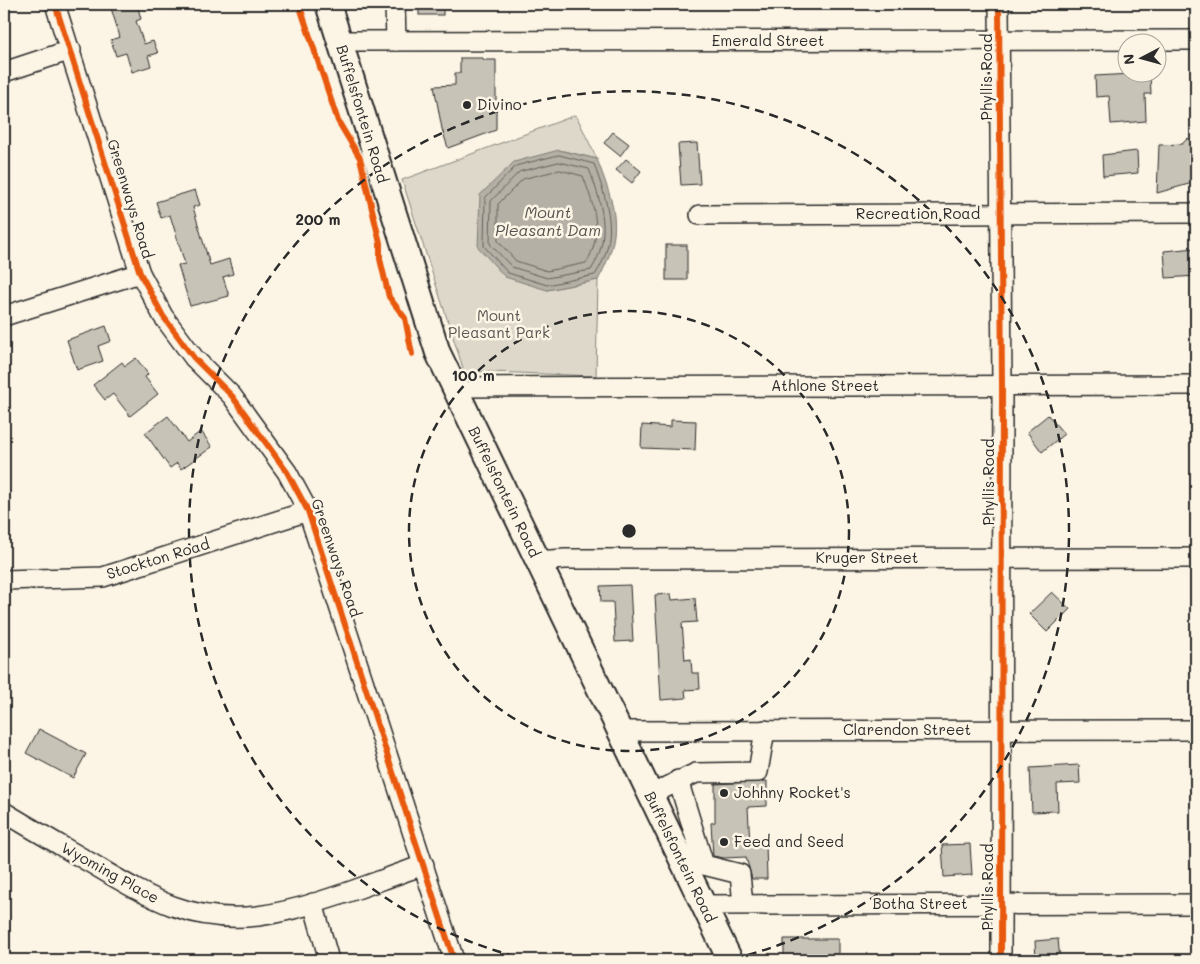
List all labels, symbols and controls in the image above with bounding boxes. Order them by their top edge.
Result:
street label: Emerald Street [712,30,824,50]
north arrow [1118,32,1168,82]
street label: Phyllis Road [976,33,996,121]
street label: Buffelsfontein Road [332,42,394,185]
text: N [1119,53,1139,66]
place label: Divino [477,94,522,114]
marker: Divino [461,99,473,111]
street label: Greenways Road [103,137,159,261]
water label: Mount Pleasant Dam [495,201,601,240]
street label: Recreation Road [856,203,980,223]
text: 200 m [296,209,341,229]
park label: Mount Pleasant Park [448,305,550,342]
text: 100 m [451,365,495,385]
street label: Athlone Street [771,375,879,395]
street label: Buffelsfontein Road [464,423,545,560]
street label: Phyllis Road [978,438,998,526]
street label: Greenways Road [307,496,367,619]
centre of rings [620,522,638,540]
street label: Stockton Road [104,533,212,583]
street label: Kruger Street [816,547,918,567]
street label: Clarendon Street [843,719,971,739]
place label: Johhny Rocket's [734,782,851,802]
marker: Johhny Rocket's [718,787,730,799]
street label: Buffelsfontein Road [640,788,721,925]
place label: Feed and Seed [734,831,844,851]
marker: Feed and Seed [718,836,730,848]
street label: Wyoming Place [58,837,163,907]
street label: Phyllis Road [977,843,997,931]
street label: Botha Street [872,893,968,913]

